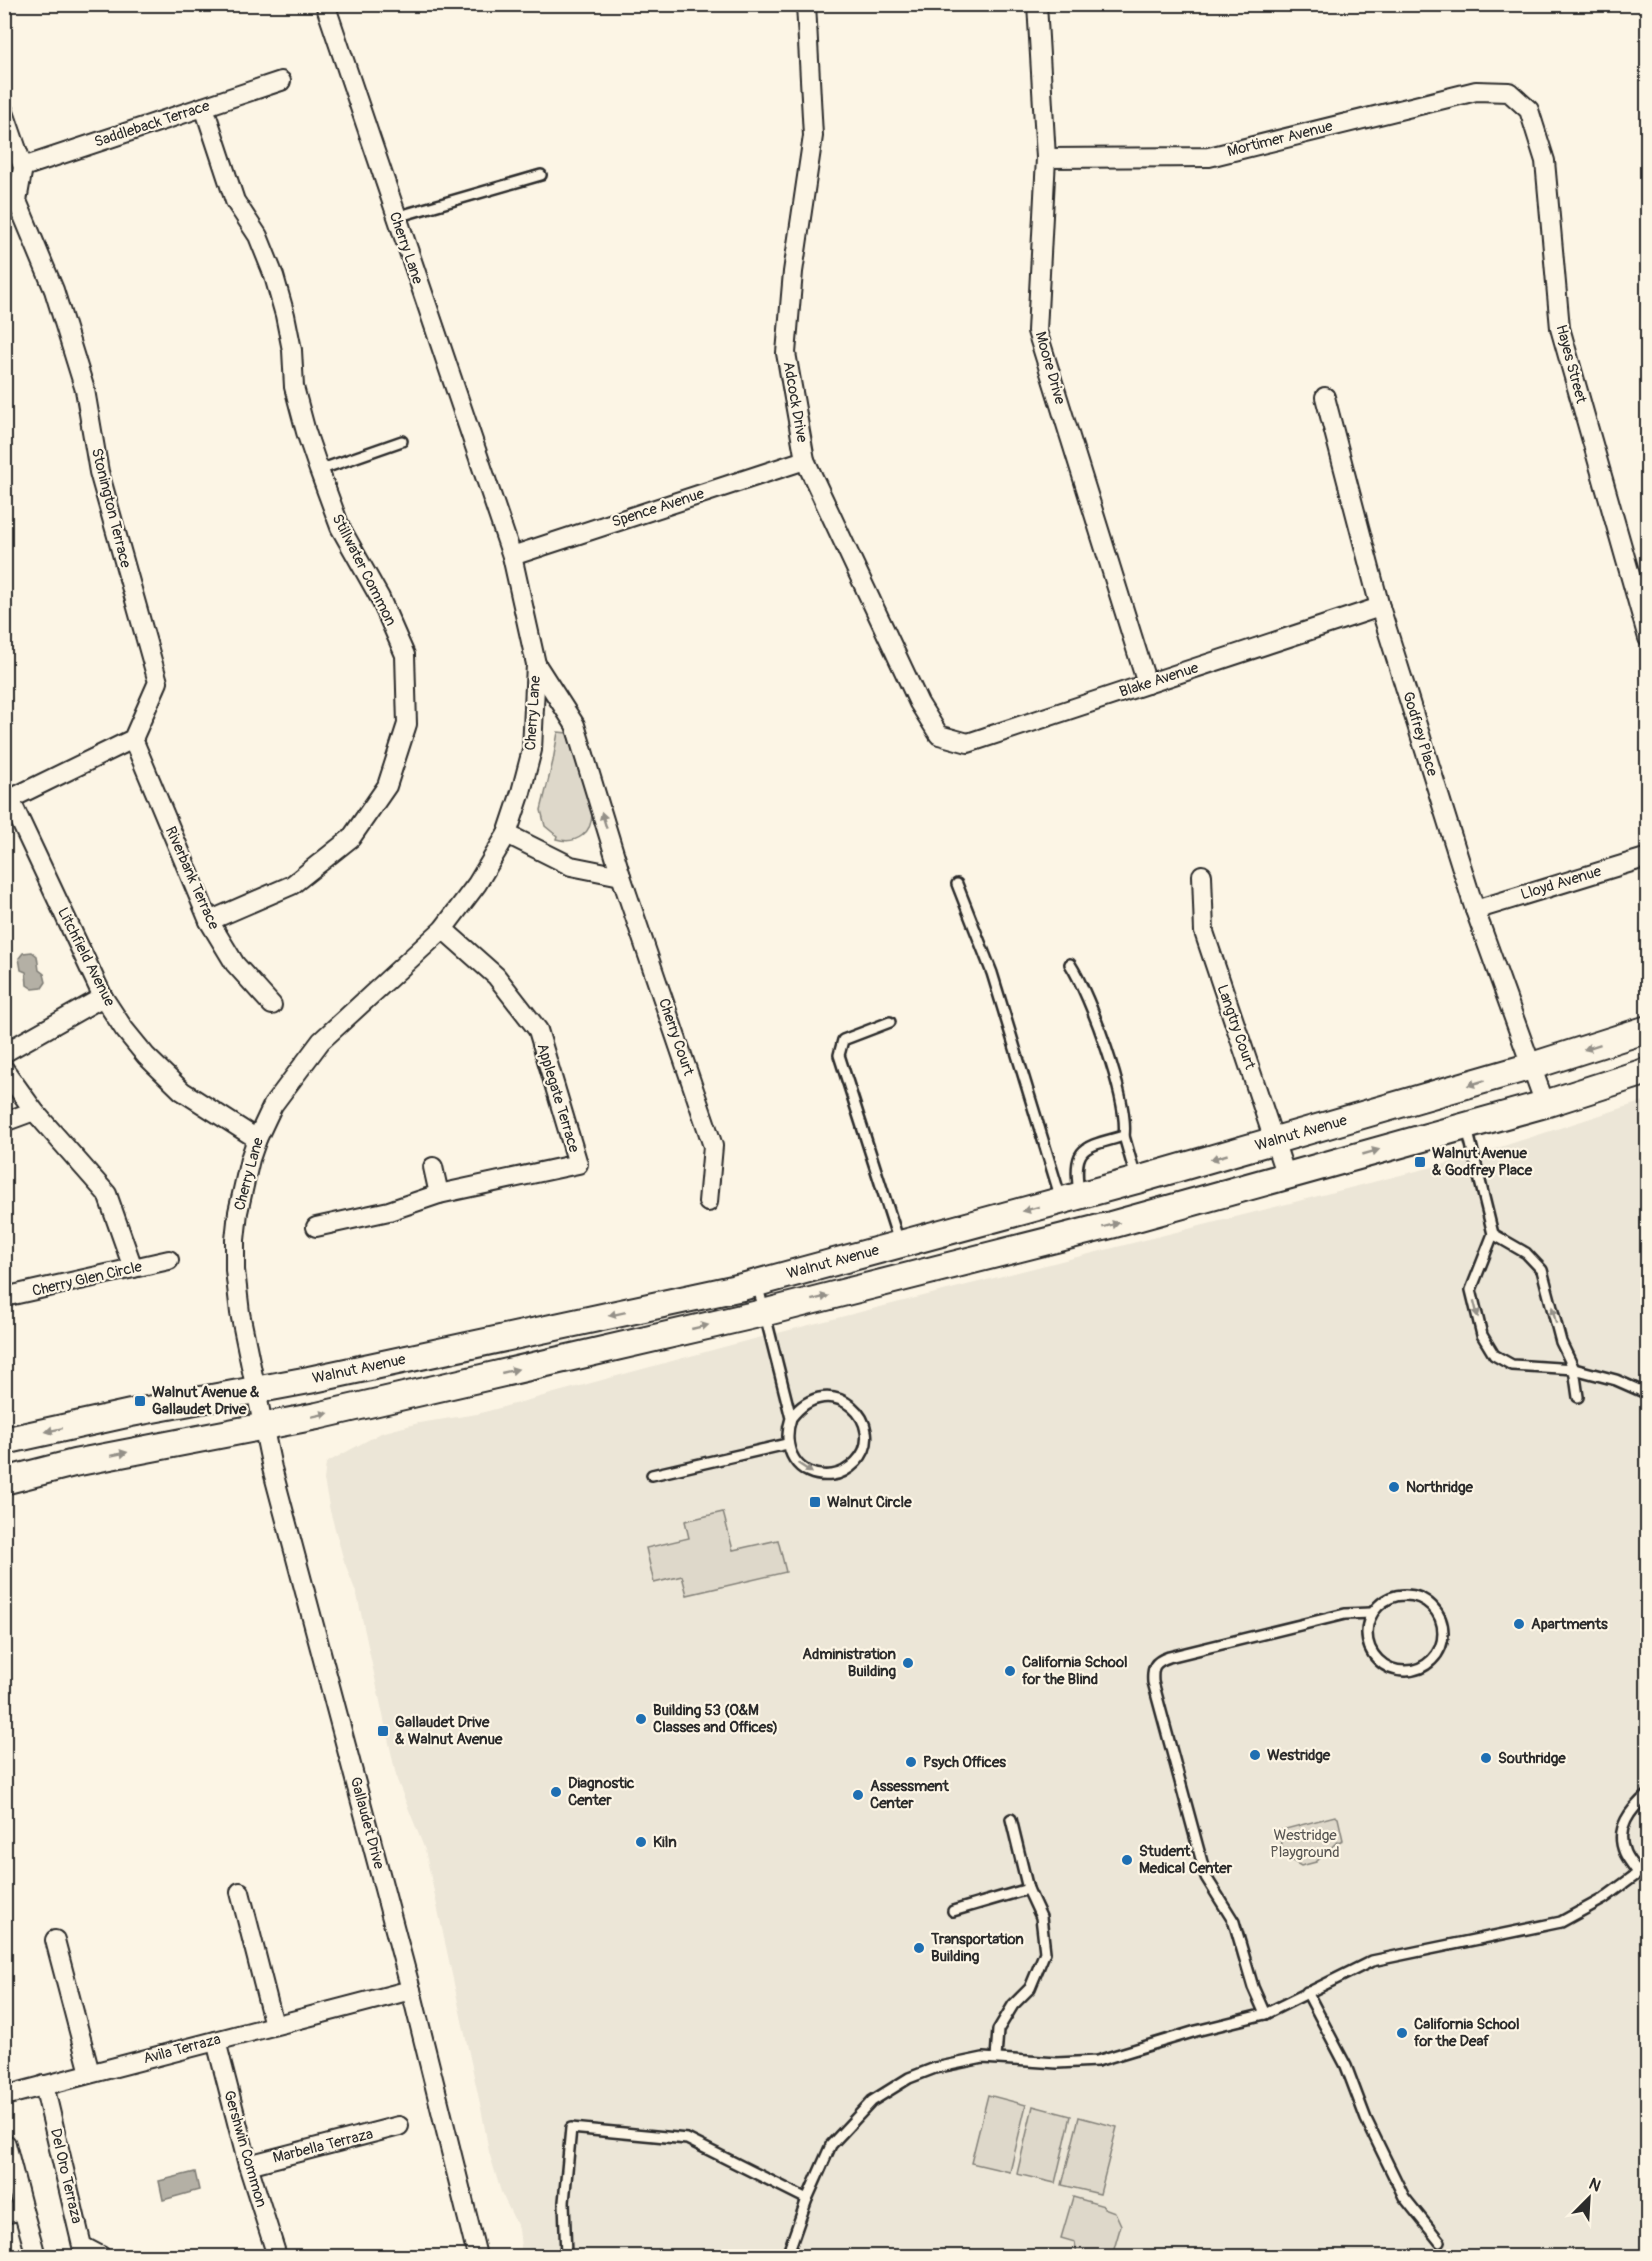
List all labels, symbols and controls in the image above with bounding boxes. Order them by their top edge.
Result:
street label: Saddleback Terrace [92,96,213,152]
street label: Mortimer Avenue [1225,117,1335,161]
street label: Cherry Lane [385,209,427,287]
street label: Hayes Street [1551,323,1591,406]
street label: Moore Drive [1031,330,1070,407]
street label: Adcock Drive [779,360,812,445]
street label: Stonington Terrace [87,446,135,571]
street label: Spence Avenue [610,484,707,532]
street label: Stillwater Common [328,511,400,629]
street label: Blake Avenue [1117,658,1202,702]
street label: Cherry Lane [521,674,545,751]
street label: Godfrey Place [1398,689,1442,779]
one-way arrow [599,811,608,829]
street label: Riverbank Terrace [161,824,223,933]
street label: Lloyd Avenue [1518,862,1604,904]
street label: Litchfield Avenue [53,904,119,1010]
street label: Langtry Court [1213,982,1260,1073]
street label: Cherry Court [654,996,698,1079]
street label: Applegate Terrace [532,1041,584,1155]
one-way arrow [1583,1042,1601,1052]
one-way arrow [1467,1079,1485,1088]
street label: Walnut Avenue [1253,1111,1350,1155]
street label: Cherry Lane [230,1135,268,1213]
place label: Walnut Avenue & Godfrey Place [1432,1144,1533,1180]
one-way arrow [1362,1147,1380,1156]
one-way arrow [1210,1153,1228,1162]
marker: Walnut Avenue & Godfrey Place [1413,1155,1427,1169]
one-way arrow [1022,1205,1040,1215]
one-way arrow [1102,1219,1120,1229]
street label: Walnut Avenue [785,1240,882,1283]
street label: Cherry Glen Circle [30,1257,144,1301]
one-way arrow [811,1293,829,1303]
one-way arrow [1471,1299,1481,1318]
one-way arrow [1548,1306,1558,1324]
one-way arrow [608,1310,627,1319]
one-way arrow [691,1322,709,1332]
street label: Walnut Avenue [311,1350,408,1388]
one-way arrow [501,1366,519,1376]
place label: Walnut Avenue & Gallaudet Drive [152,1383,259,1419]
marker: Walnut Avenue & Gallaudet Drive [133,1394,147,1408]
one-way arrow [311,1410,330,1419]
one-way arrow [44,1425,63,1435]
one-way arrow [109,1449,128,1458]
one-way arrow [797,1462,813,1474]
place label: Northridge [1406,1478,1473,1497]
marker: Northridge [1387,1480,1401,1494]
place label: Walnut Circle [827,1493,912,1512]
marker: Walnut Circle [808,1495,822,1509]
place label: Apartments [1531,1615,1608,1634]
marker: Apartments [1512,1617,1526,1631]
place label: Administration Building [802,1645,897,1681]
place label: California School for the Blind [1022,1653,1128,1689]
marker: Administration Building [901,1656,915,1670]
marker: California School for the Blind [1003,1664,1017,1678]
place label: Building 53 (O&M Classes and Offices) [653,1701,778,1737]
marker: Building 53 (O&M Classes and Offices) [634,1712,648,1726]
place label: Gallaudet Drive & Walnut Avenue [395,1713,503,1749]
marker: Gallaudet Drive & Walnut Avenue [376,1724,390,1738]
place label: Westridge [1267,1746,1331,1765]
marker: Westridge [1248,1748,1262,1762]
place label: Southridge [1498,1749,1566,1768]
marker: Southridge [1479,1751,1493,1765]
place label: Psych Offices [923,1753,1006,1772]
marker: Psych Offices [904,1755,918,1769]
place label: Diagnostic Center [568,1774,635,1810]
street label: Gallaudet Drive [346,1775,389,1872]
place label: Assessment Center [870,1777,950,1813]
marker: Diagnostic Center [549,1785,563,1799]
marker: Assessment Center [851,1788,865,1802]
park label: Westridge Playground [1270,1826,1340,1862]
place label: Kiln [653,1833,677,1852]
marker: Kiln [634,1835,648,1849]
place label: Student Medical Center [1139,1842,1233,1878]
marker: Student Medical Center [1120,1853,1134,1867]
place label: Transportation Building [930,1930,1024,1966]
marker: Transportation Building [912,1941,926,1955]
place label: California School for the Deaf [1414,2015,1520,2051]
marker: California School for the Deaf [1395,2026,1409,2040]
street label: Avila Terraza [141,2030,223,2068]
street label: Gershwin Common [219,2088,271,2210]
street label: Marbella Terraza [271,2124,375,2168]
street label: Del Oro Terraza [46,2127,86,2225]
north arrow [1559,2168,1619,2228]
text: N [1586,2174,1604,2197]

